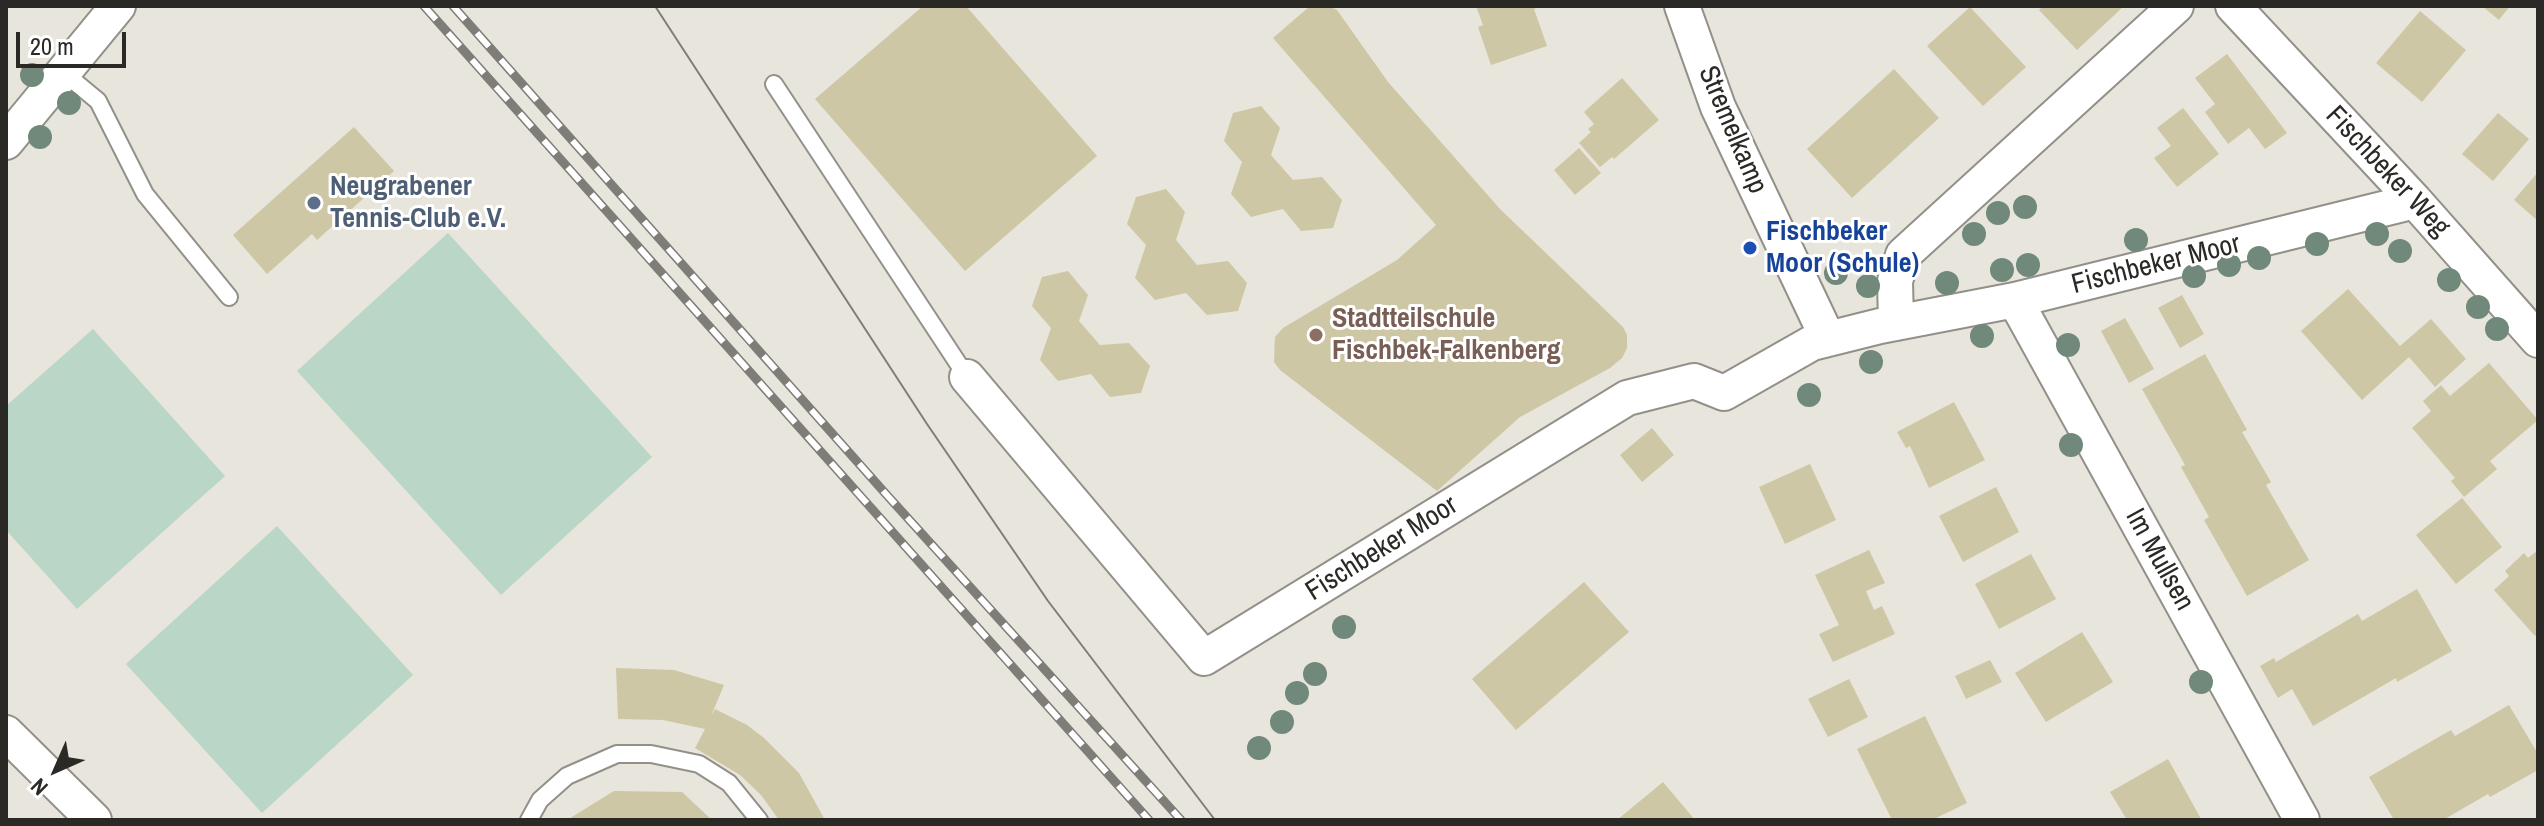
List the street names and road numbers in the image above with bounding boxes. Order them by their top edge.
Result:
street label: Stremelkamp [1690,61,1774,199]
street label: Fischbeker Weg [2318,100,2456,244]
street label: Fischbeker Moor [2068,228,2244,302]
street label: Fischbeker Moor [1300,489,1464,609]
street label: Im Mullsen [2117,503,2201,617]

